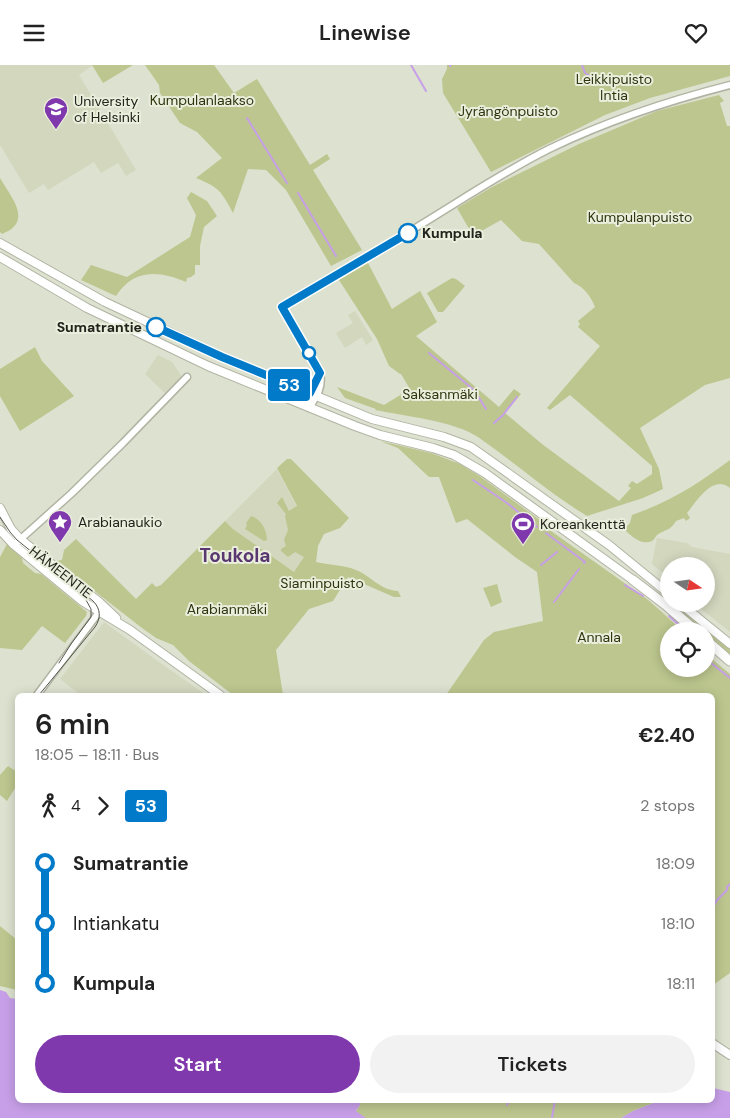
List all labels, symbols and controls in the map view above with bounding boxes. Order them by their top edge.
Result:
text: Linewise [319,18,411,47]
icon: menu [20,19,48,47]
icon: heart [682,19,710,47]
park label: Leikkipuisto Intia [576,70,652,104]
park label: Kumpulanlaakso [150,91,254,109]
place label: University of Helsinki [74,92,140,126]
school or university icon: University of Helsinki [43,96,69,130]
park label: Jyrängönpuisto [458,102,558,120]
park label: Kumpulanpuisto [588,208,692,226]
marker: Kumpula [398,223,418,243]
place label: Kumpula [422,224,483,242]
marker: Sumatrantie [146,317,166,337]
place label: Sumatrantie [57,318,142,336]
unlabelled marker [302,346,316,360]
line badge: 53 [266,369,312,401]
text: 53 [278,373,300,397]
park label: Saksanmäki [402,385,478,403]
place icon: Arabianaukio [47,509,73,543]
sports icon: Koreankenttä [510,511,536,545]
place label: Arabianaukio [78,513,162,531]
place label: Koreankenttä [540,515,626,533]
street label: HÄMEENTIE [26,542,96,602]
district label: Toukola [200,543,270,568]
north arrow [660,557,715,613]
map controls [660,557,715,677]
park label: Siaminpuisto [280,574,364,592]
park label: Arabianmäki [187,600,267,618]
button: locate [660,622,715,677]
park label: Annala [577,628,621,646]
text: 6 min [35,706,110,743]
text: €2.40 [639,723,695,748]
text: 18:05 – 18:11 · Bus [35,744,159,765]
icon: walk [35,792,63,820]
icon: forward [89,792,117,820]
text: 53 [135,794,157,818]
text: 4 [71,795,81,816]
text: 2 stops [640,795,695,816]
text: Sumatrantie [73,851,189,876]
text: 18:09 [656,853,695,874]
text: Intiankatu [73,911,160,936]
text: 18:10 [661,913,695,934]
text: Kumpula [73,971,155,996]
text: 18:11 [667,973,695,994]
button: Start [35,1035,360,1093]
button: Tickets [370,1035,695,1093]

